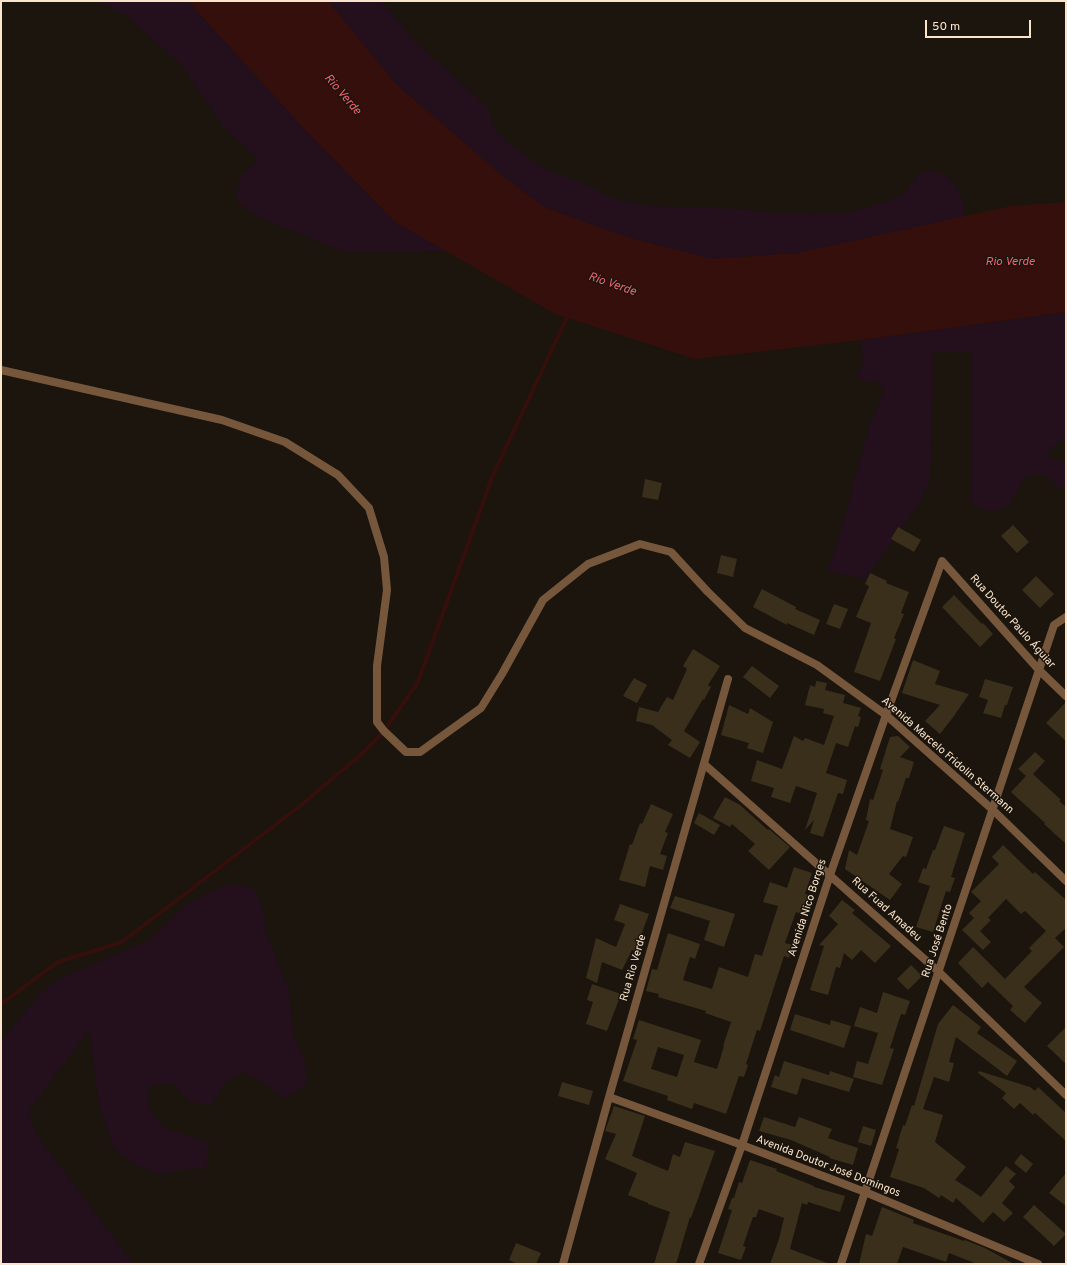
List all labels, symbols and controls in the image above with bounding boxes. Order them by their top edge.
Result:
scale bar [927,12,1033,38]
text: 50 m [932,19,960,35]
water label: Rio Verde [320,72,364,118]
water label: Rio Verde [985,256,1035,270]
water label: Rio Verde [586,270,638,300]
street label: Rua Doutor Paulo Águiar [966,572,1058,672]
street label: Avenida Marcelo Fridolin Stermann [878,695,1016,817]
street label: Avenida Nico Borges [786,858,830,958]
street label: Rua Fuad Amadeu [848,875,924,945]
street label: Rua José Bento [920,902,956,980]
street label: Rua Rio Verde [618,933,650,1003]
street label: Avenida Doutor José Domingos [754,1133,902,1201]

